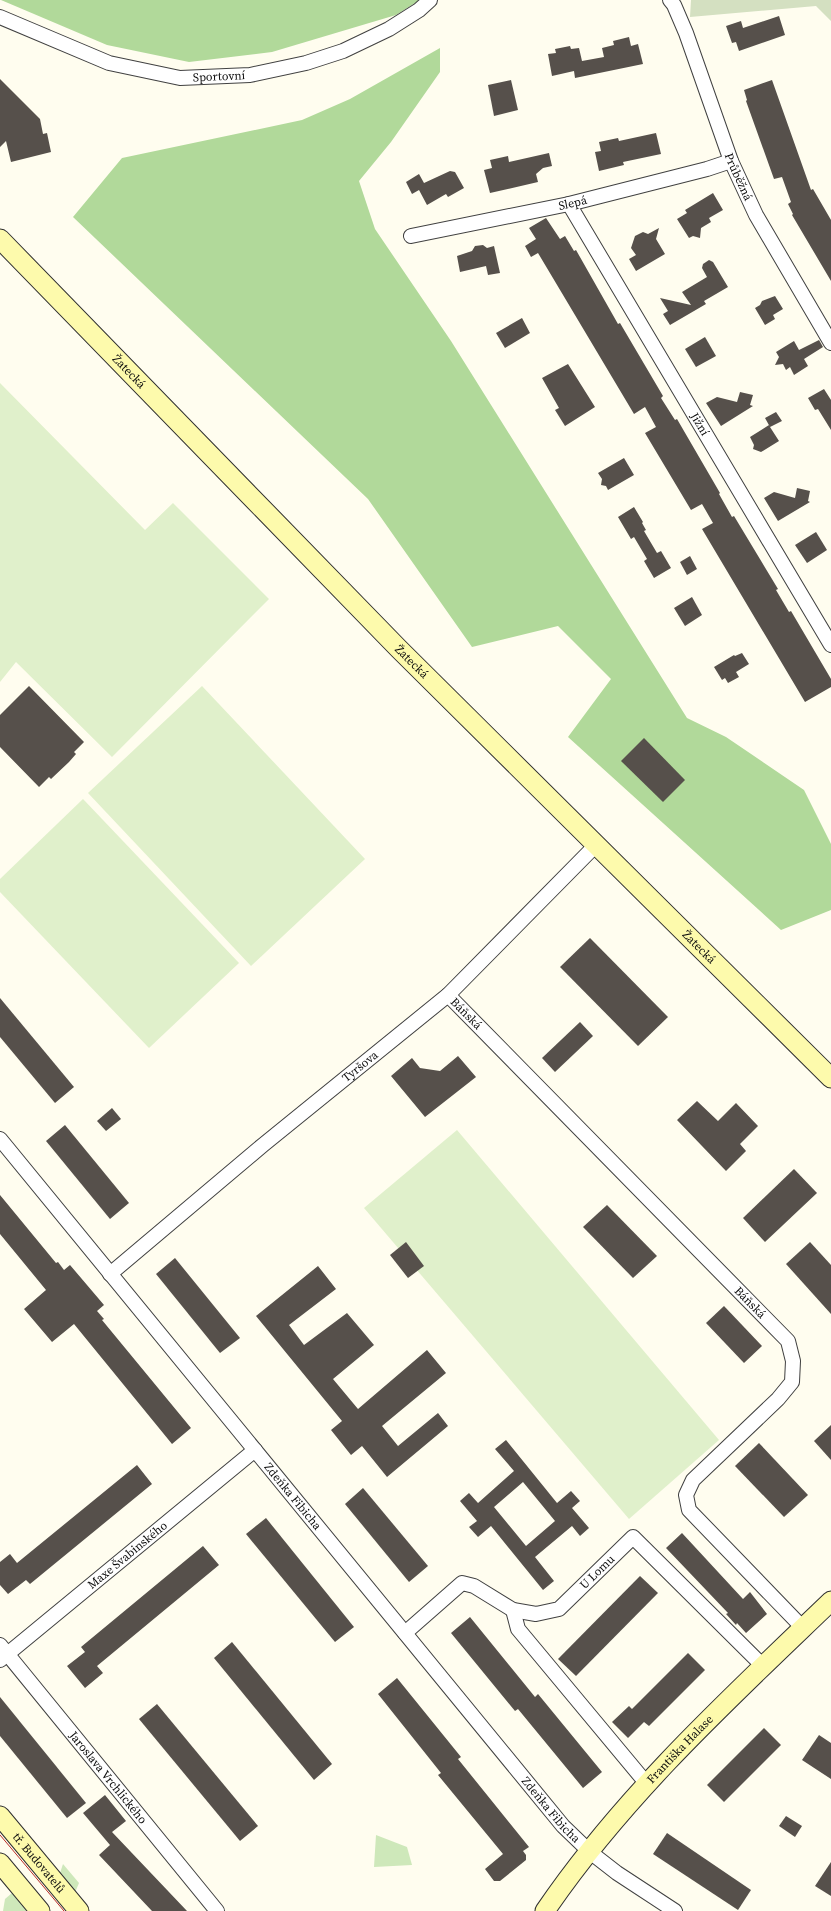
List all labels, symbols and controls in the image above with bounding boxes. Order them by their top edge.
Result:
street label: Sportovní [193,67,246,85]
street label: Průběžná [721,151,757,204]
street label: Slepá [557,192,589,214]
street label: Žatecká [109,351,150,393]
street label: Jižní [686,409,713,439]
street label: Žatecká [391,641,433,682]
street label: Žatecká [679,927,720,968]
street label: Báňská [447,994,486,1034]
street label: Tyršova [339,1046,382,1086]
street label: Báňská [731,1283,770,1322]
street label: Zdeňka Fibicha [261,1459,326,1534]
street label: Maxe Švabinského [84,1517,171,1593]
street label: U Lomu [576,1551,618,1593]
street label: Františka Halase [643,1711,717,1787]
street label: Jaroslava Vrchlického [65,1727,151,1827]
street label: Zdeňka Fibicha [518,1773,584,1847]
street label: tř. Budovatelů [9,1829,69,1897]

